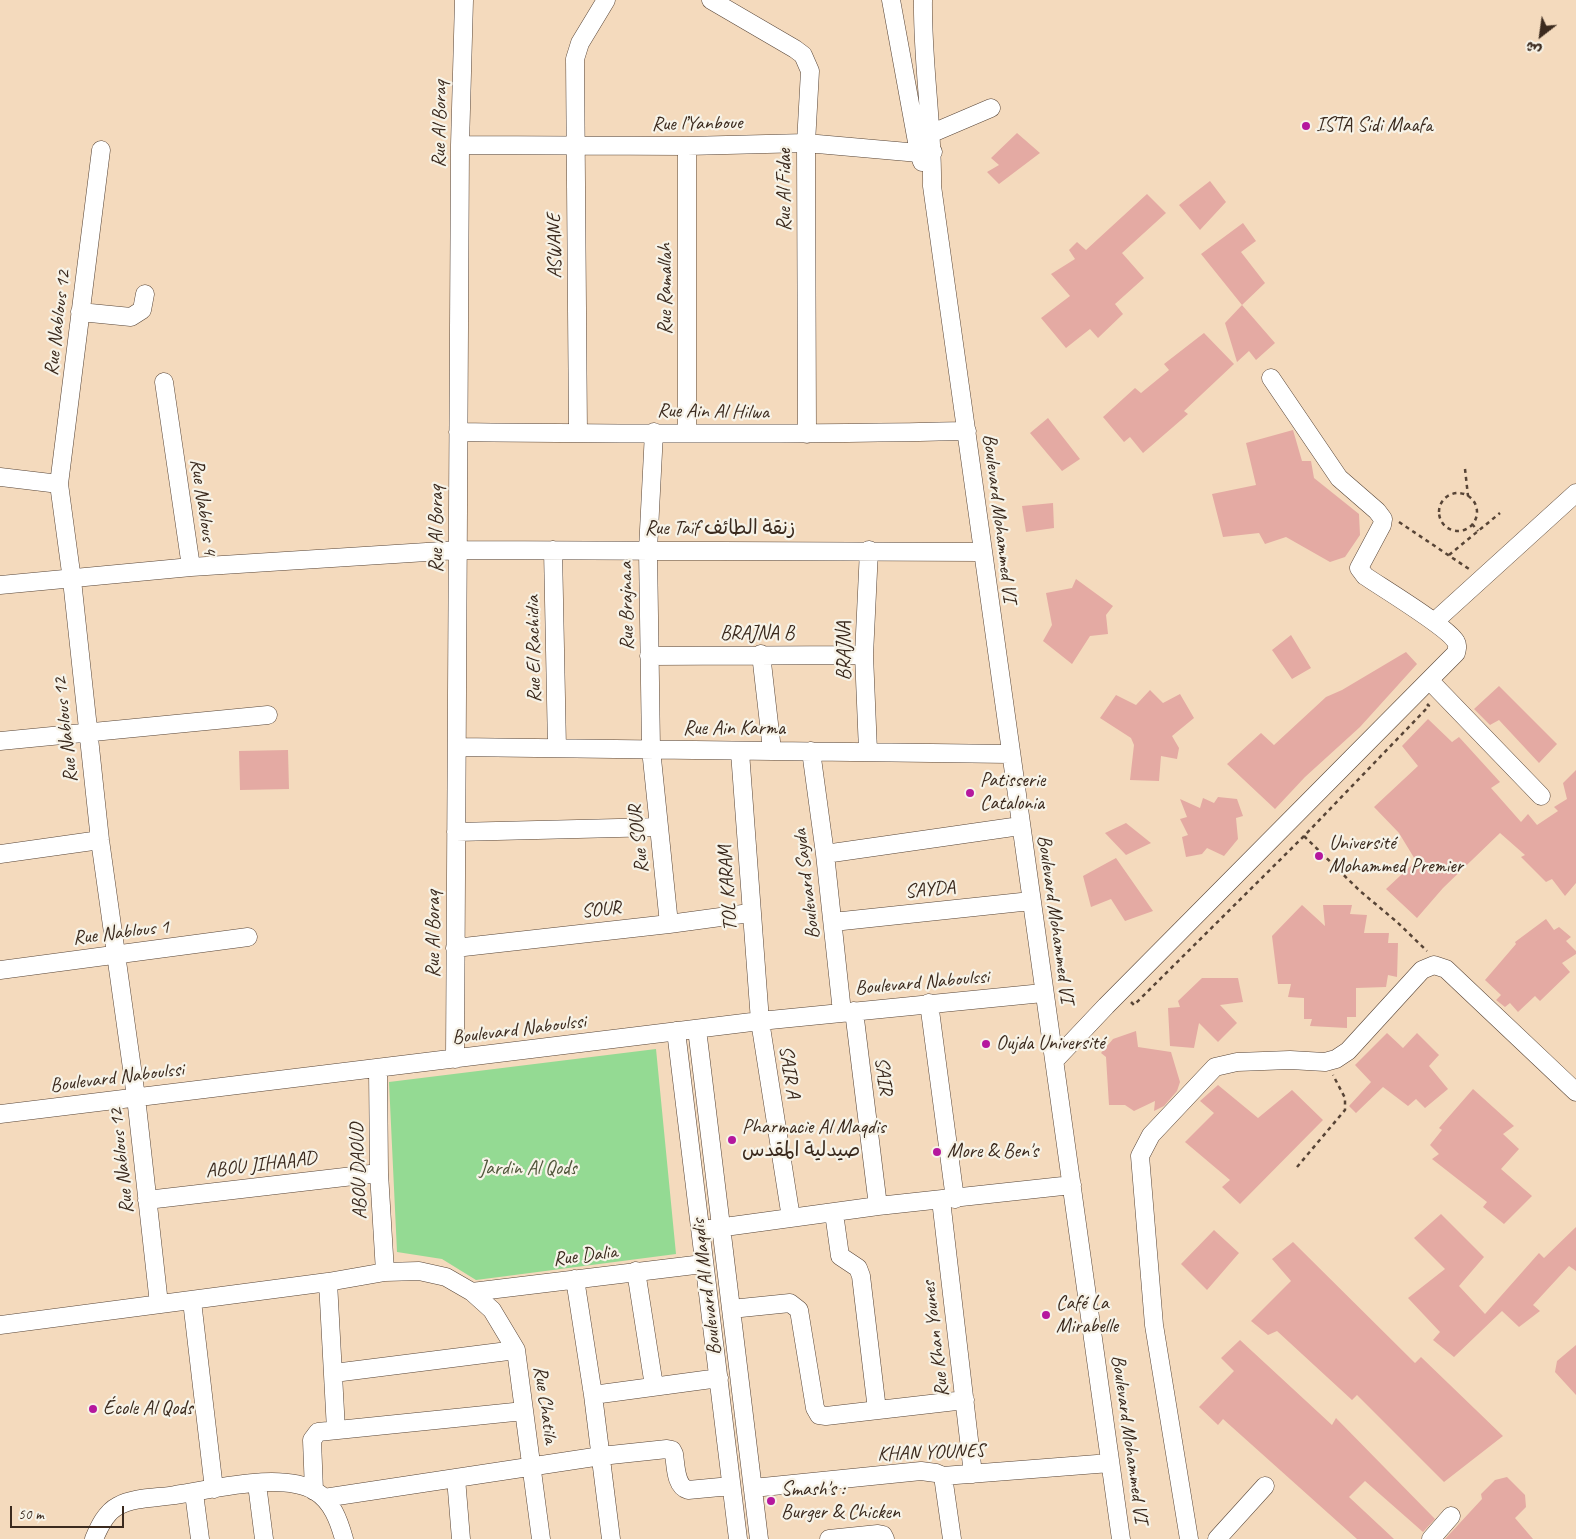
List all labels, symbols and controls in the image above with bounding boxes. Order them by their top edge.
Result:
north arrow [1516,10,1566,60]
text: ش [1522,37,1544,60]
street label: Rue Al Boraq [427,80,453,168]
street label: Rue l’Yanboue [651,111,743,137]
place label: ISTA Sidi Maafa [1316,114,1432,138]
marker: ISTA Sidi Maafa [1300,120,1312,132]
street label: Rue Al Fidae [773,149,797,231]
street label: ASWANE [542,213,568,279]
street label: Rue Ramallah [654,243,678,335]
street label: Rue Nablous 12 [40,269,76,377]
street label: Rue Ain Al Hilwa [657,399,769,425]
street label: Boulevard Mohammed VI [977,433,1021,603]
street label: Rue Nablous 4 [184,457,222,557]
street label: Rue Al Boraq [425,485,449,573]
street label: Rue Taïf زنقة الطائف [645,517,795,541]
street label: Rue Brajna.a [614,561,640,651]
street label: Rue El Rachidia [521,595,547,703]
street label: BRAJNA B [720,622,794,646]
street label: BRAJNA [833,622,857,680]
street label: Rue Nablous 12 [49,676,83,784]
street label: Rue Ain Karma [683,717,785,741]
place label: Patisserie Catalonia [980,769,1045,816]
marker: Patisserie Catalonia [964,787,976,799]
street label: Rue SOUR [623,804,655,874]
street label: Boulevard Sayda [788,828,826,940]
place label: Université Mohammed Premier [1329,832,1463,879]
street label: Boulevard Mohammed VI [1031,834,1079,1004]
street label: TOL KARAM [713,844,743,932]
marker: Université Mohammed Premier [1313,850,1325,862]
street label: SAYDA [904,875,956,905]
street label: Rue Al Boraq [422,890,446,978]
street label: SOUR [580,896,622,924]
street label: Rue Nablous 1 [71,915,171,951]
street label: Boulevard Naboulssi [854,965,990,1001]
street label: Boulevard Naboulssi [451,1010,587,1050]
place label: Oujda Université [996,1032,1104,1056]
marker: Oujda Université [980,1038,992,1050]
street label: SAIR A [773,1044,805,1100]
street label: SAIR [869,1056,897,1096]
street label: Boulevard Naboulssi [49,1058,185,1098]
street label: Rue Nablous 12 [105,1107,139,1215]
place label: Pharmacie Al Maqdis صيدلية المقدس [742,1116,885,1163]
street label: ABOU DAOUD [345,1122,373,1220]
marker: Pharmacie Al Maqdis صيدلية المقدس [726,1134,738,1146]
place label: More & Ben's [947,1140,1038,1164]
street label: ABOU JIHAAAD [204,1146,318,1184]
marker: More & Ben's [931,1146,943,1158]
park label: Jardin Al Qods [479,1157,577,1181]
street label: Boulevard Al Maqdis [687,1217,727,1357]
street label: Rue Dalia [552,1240,618,1272]
street label: Rue Khan Younes [917,1280,955,1398]
place label: Café La Mirabelle [1056,1292,1118,1339]
marker: Café La Mirabelle [1040,1309,1052,1321]
street label: Boulevard Mohammed VI [1105,1354,1153,1524]
street label: Rue Chatila [528,1365,562,1445]
place label: École Al Qods [103,1397,193,1421]
marker: École Al Qods [87,1403,99,1415]
street label: KHAN YOUNES [877,1439,985,1467]
place label: Smash's : Burger & Chicken [781,1478,900,1525]
marker: Smash's : Burger & Chicken [765,1495,777,1507]
scale bar [12,1496,126,1528]
text: 50 m [18,1505,44,1524]

